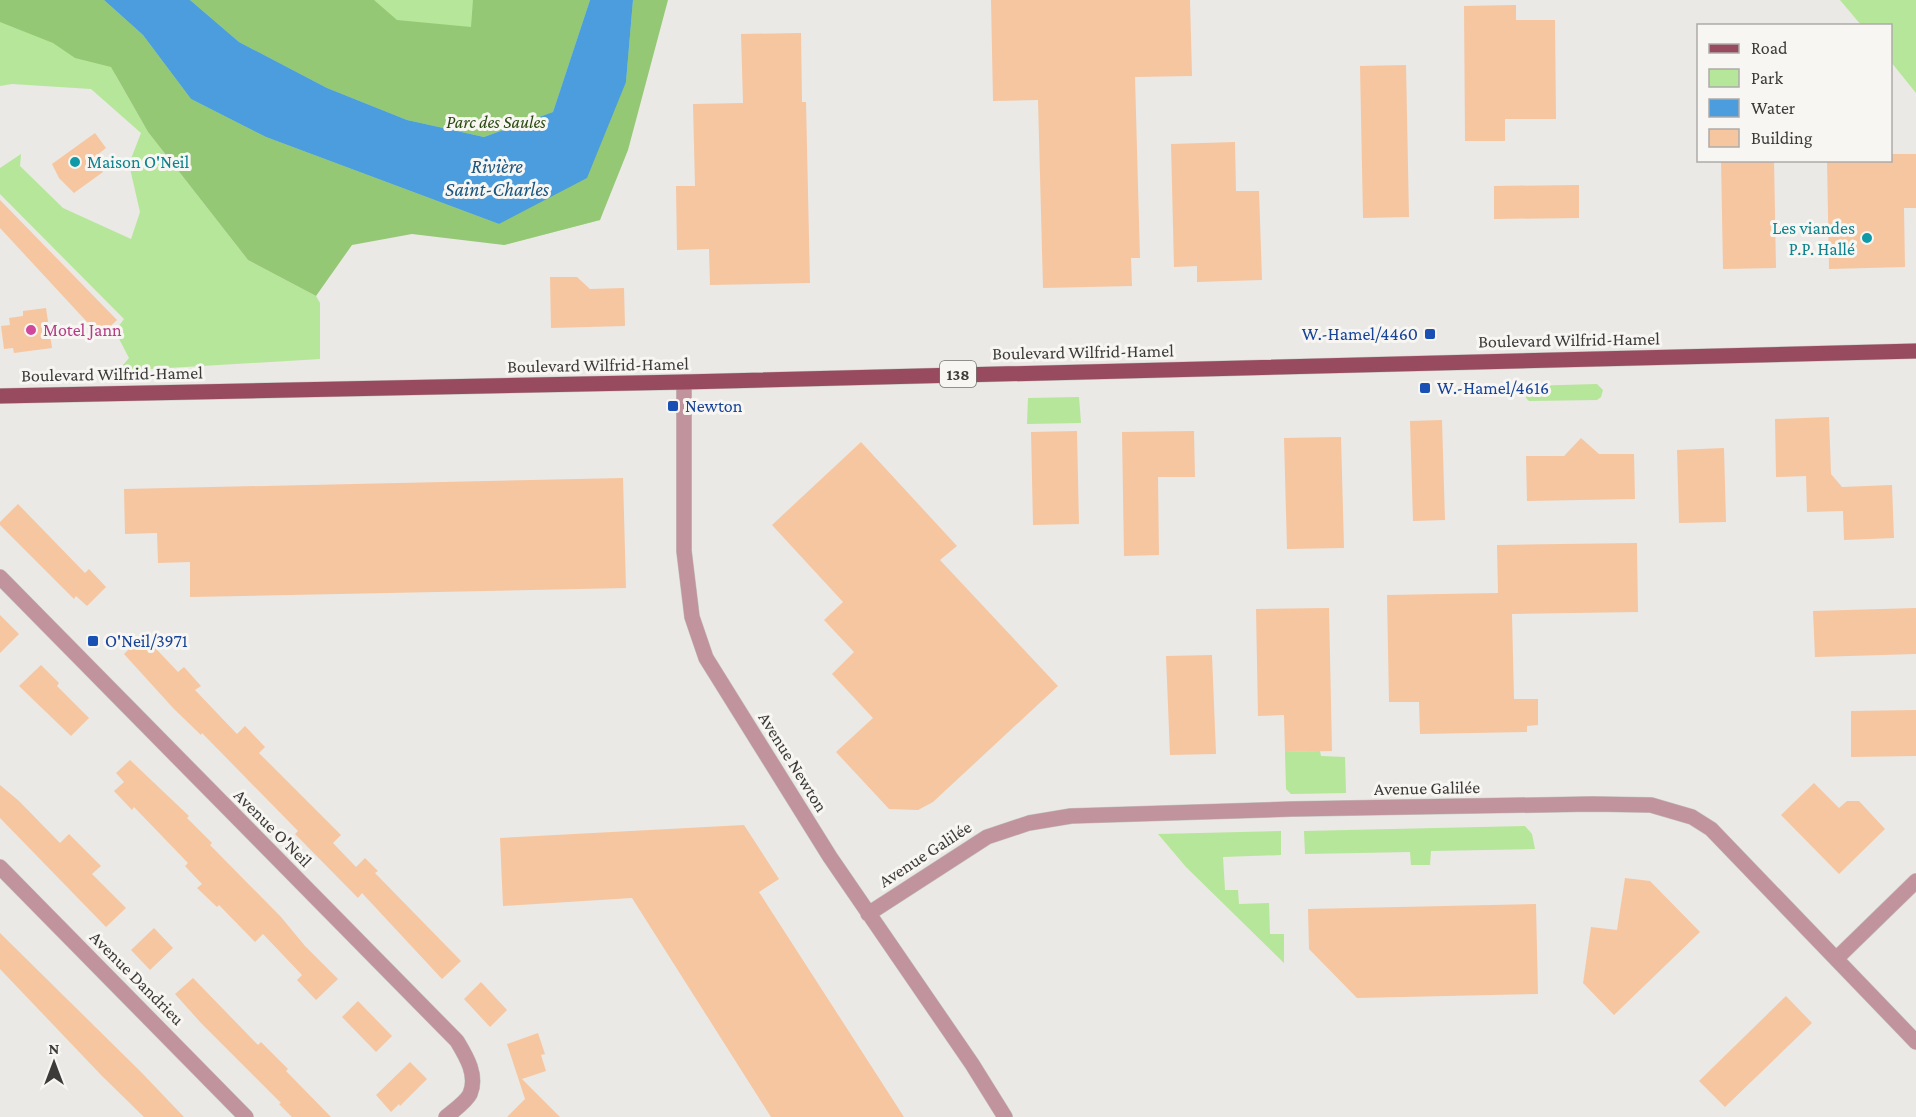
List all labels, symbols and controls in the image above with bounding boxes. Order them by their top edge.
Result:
legend [1697,24,1892,162]
text: Road [1751,38,1788,58]
text: Park [1751,68,1783,88]
text: Water [1751,98,1796,118]
park label: Parc des Saules [446,112,546,132]
text: Building [1751,128,1813,148]
place label: Maison O'Neil [87,152,190,172]
marker: Maison O'Neil [68,155,82,169]
water label: Rivière Saint-Charles [445,155,550,200]
place label: Les viandes P.P. Hallé [1772,218,1855,259]
marker: Les viandes P.P. Hallé [1860,231,1874,245]
place label: Motel Jann [43,320,122,340]
marker: Motel Jann [24,323,38,337]
place label: W.-Hamel/4460 [1302,324,1418,344]
marker: W.-Hamel/4460 [1423,327,1437,341]
street label: Boulevard Wilfrid-Hamel [1478,328,1660,352]
street label: Boulevard Wilfrid-Hamel [992,340,1174,364]
street label: Boulevard Wilfrid-Hamel [507,353,689,377]
road number: 138 [940,361,976,387]
street label: Boulevard Wilfrid-Hamel [21,362,203,386]
place label: W.-Hamel/4616 [1437,378,1549,398]
marker: W.-Hamel/4616 [1418,381,1432,395]
place label: Newton [685,396,743,416]
marker: Newton [666,399,680,413]
place label: O'Neil/3971 [105,631,188,651]
marker: O'Neil/3971 [86,634,100,648]
street label: Avenue Newton [754,708,832,816]
street label: Avenue Galilée [1374,777,1480,799]
street label: Avenue O'Neil [230,785,316,871]
street label: Avenue Galilée [875,817,975,891]
street label: Avenue Dandrieu [86,927,188,1029]
north arrow [24,1033,84,1093]
text: N [49,1040,60,1057]

